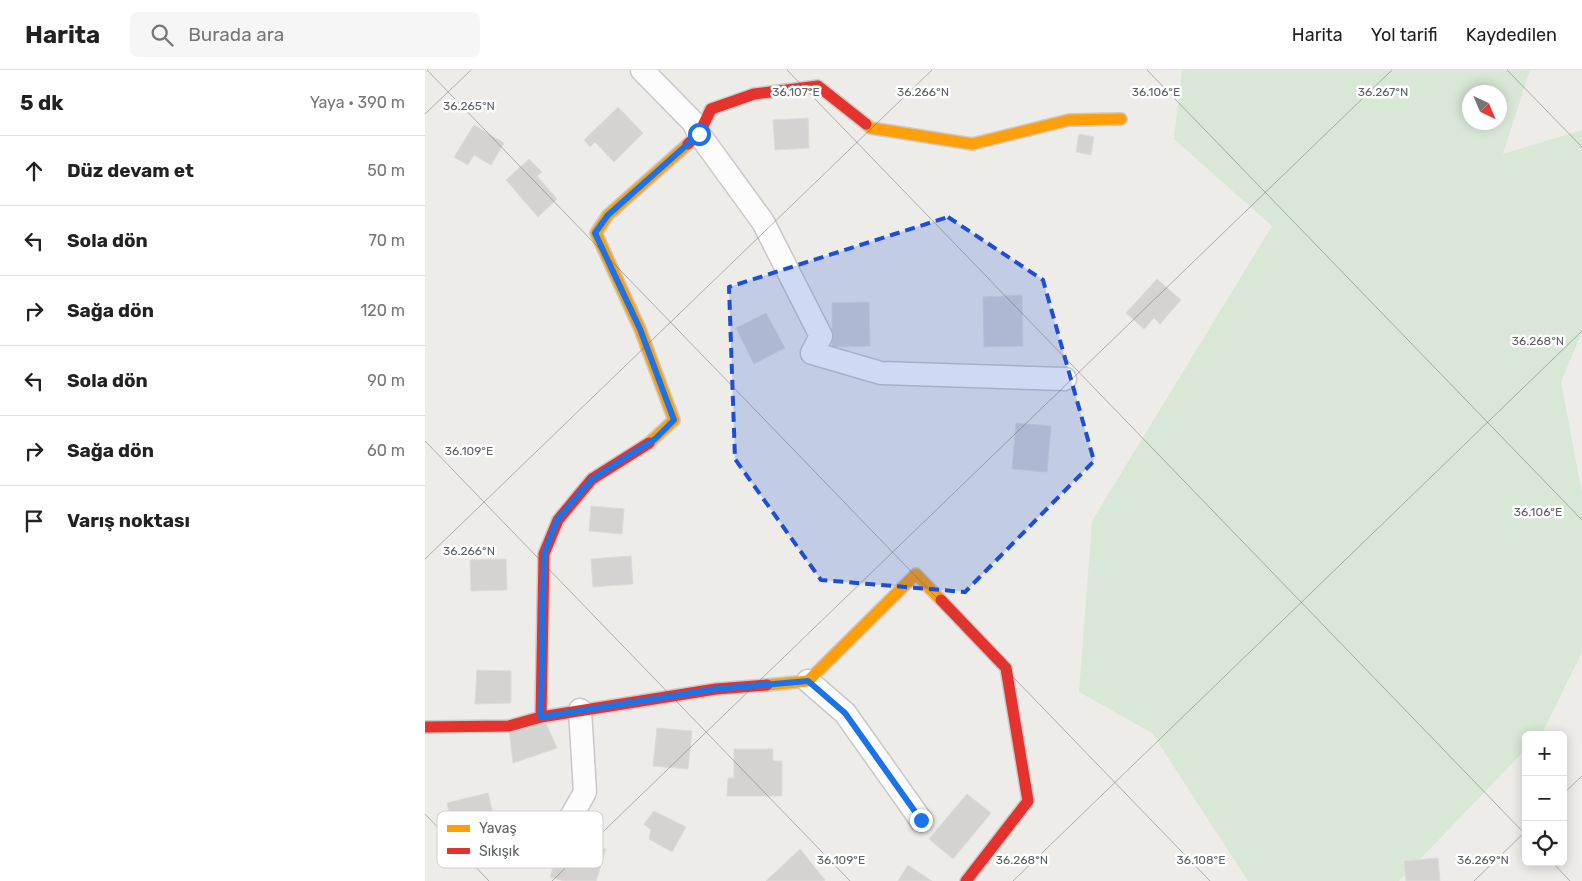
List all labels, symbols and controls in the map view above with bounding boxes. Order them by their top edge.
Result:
search box [130,12,480,57]
text: Harita [25,21,100,49]
icon: search [148,21,176,49]
text: Burada ara [188,23,284,46]
text: Harita [1292,24,1343,46]
text: Yol tarifi [1371,24,1438,46]
text: Kaydedilen [1466,24,1557,46]
text: 36.107°E [772,85,820,99]
text: 36.266°N [897,85,949,99]
text: 36.106°E [1132,85,1180,99]
text: 36.267°N [1358,85,1408,99]
north arrow [1462,85,1507,130]
text: 5 dk [20,90,64,115]
text: Yaya · 390 m [310,93,405,112]
text: 36.265°N [443,99,495,113]
route start [688,123,711,146]
icon: ahead [20,157,48,185]
text: Düz devam et [67,159,194,182]
text: 50 m [367,161,405,180]
icon: left [20,227,48,255]
text: Sola dön [67,229,148,252]
text: 70 m [368,231,405,250]
icon: right [20,297,48,325]
text: Sağa dön [67,299,154,322]
text: 120 m [360,301,405,320]
text: 36.268°N [1512,334,1564,348]
icon: left [20,367,48,395]
text: Sola dön [67,369,148,392]
text: 90 m [367,371,405,390]
icon: right [20,437,48,465]
text: Sağa dön [67,439,154,462]
text: 60 m [367,441,405,460]
text: 36.109°E [445,444,493,458]
text: 36.106°E [1514,505,1562,519]
icon: arrive [20,507,48,535]
text: Varış noktası [67,509,190,532]
text: 36.266°N [443,544,495,558]
map controls [1522,731,1567,866]
button: + [1522,731,1567,776]
button: − [1522,776,1567,821]
route end [910,809,933,832]
legend [437,811,603,868]
text: Yavaş [479,820,517,837]
button: locate [1522,821,1567,866]
text: Sıkışık [479,843,520,860]
text: 36.109°E [817,853,865,867]
text: 36.268°N [996,853,1048,867]
text: 36.108°E [1177,853,1225,867]
text: 36.269°N [1457,853,1509,867]

